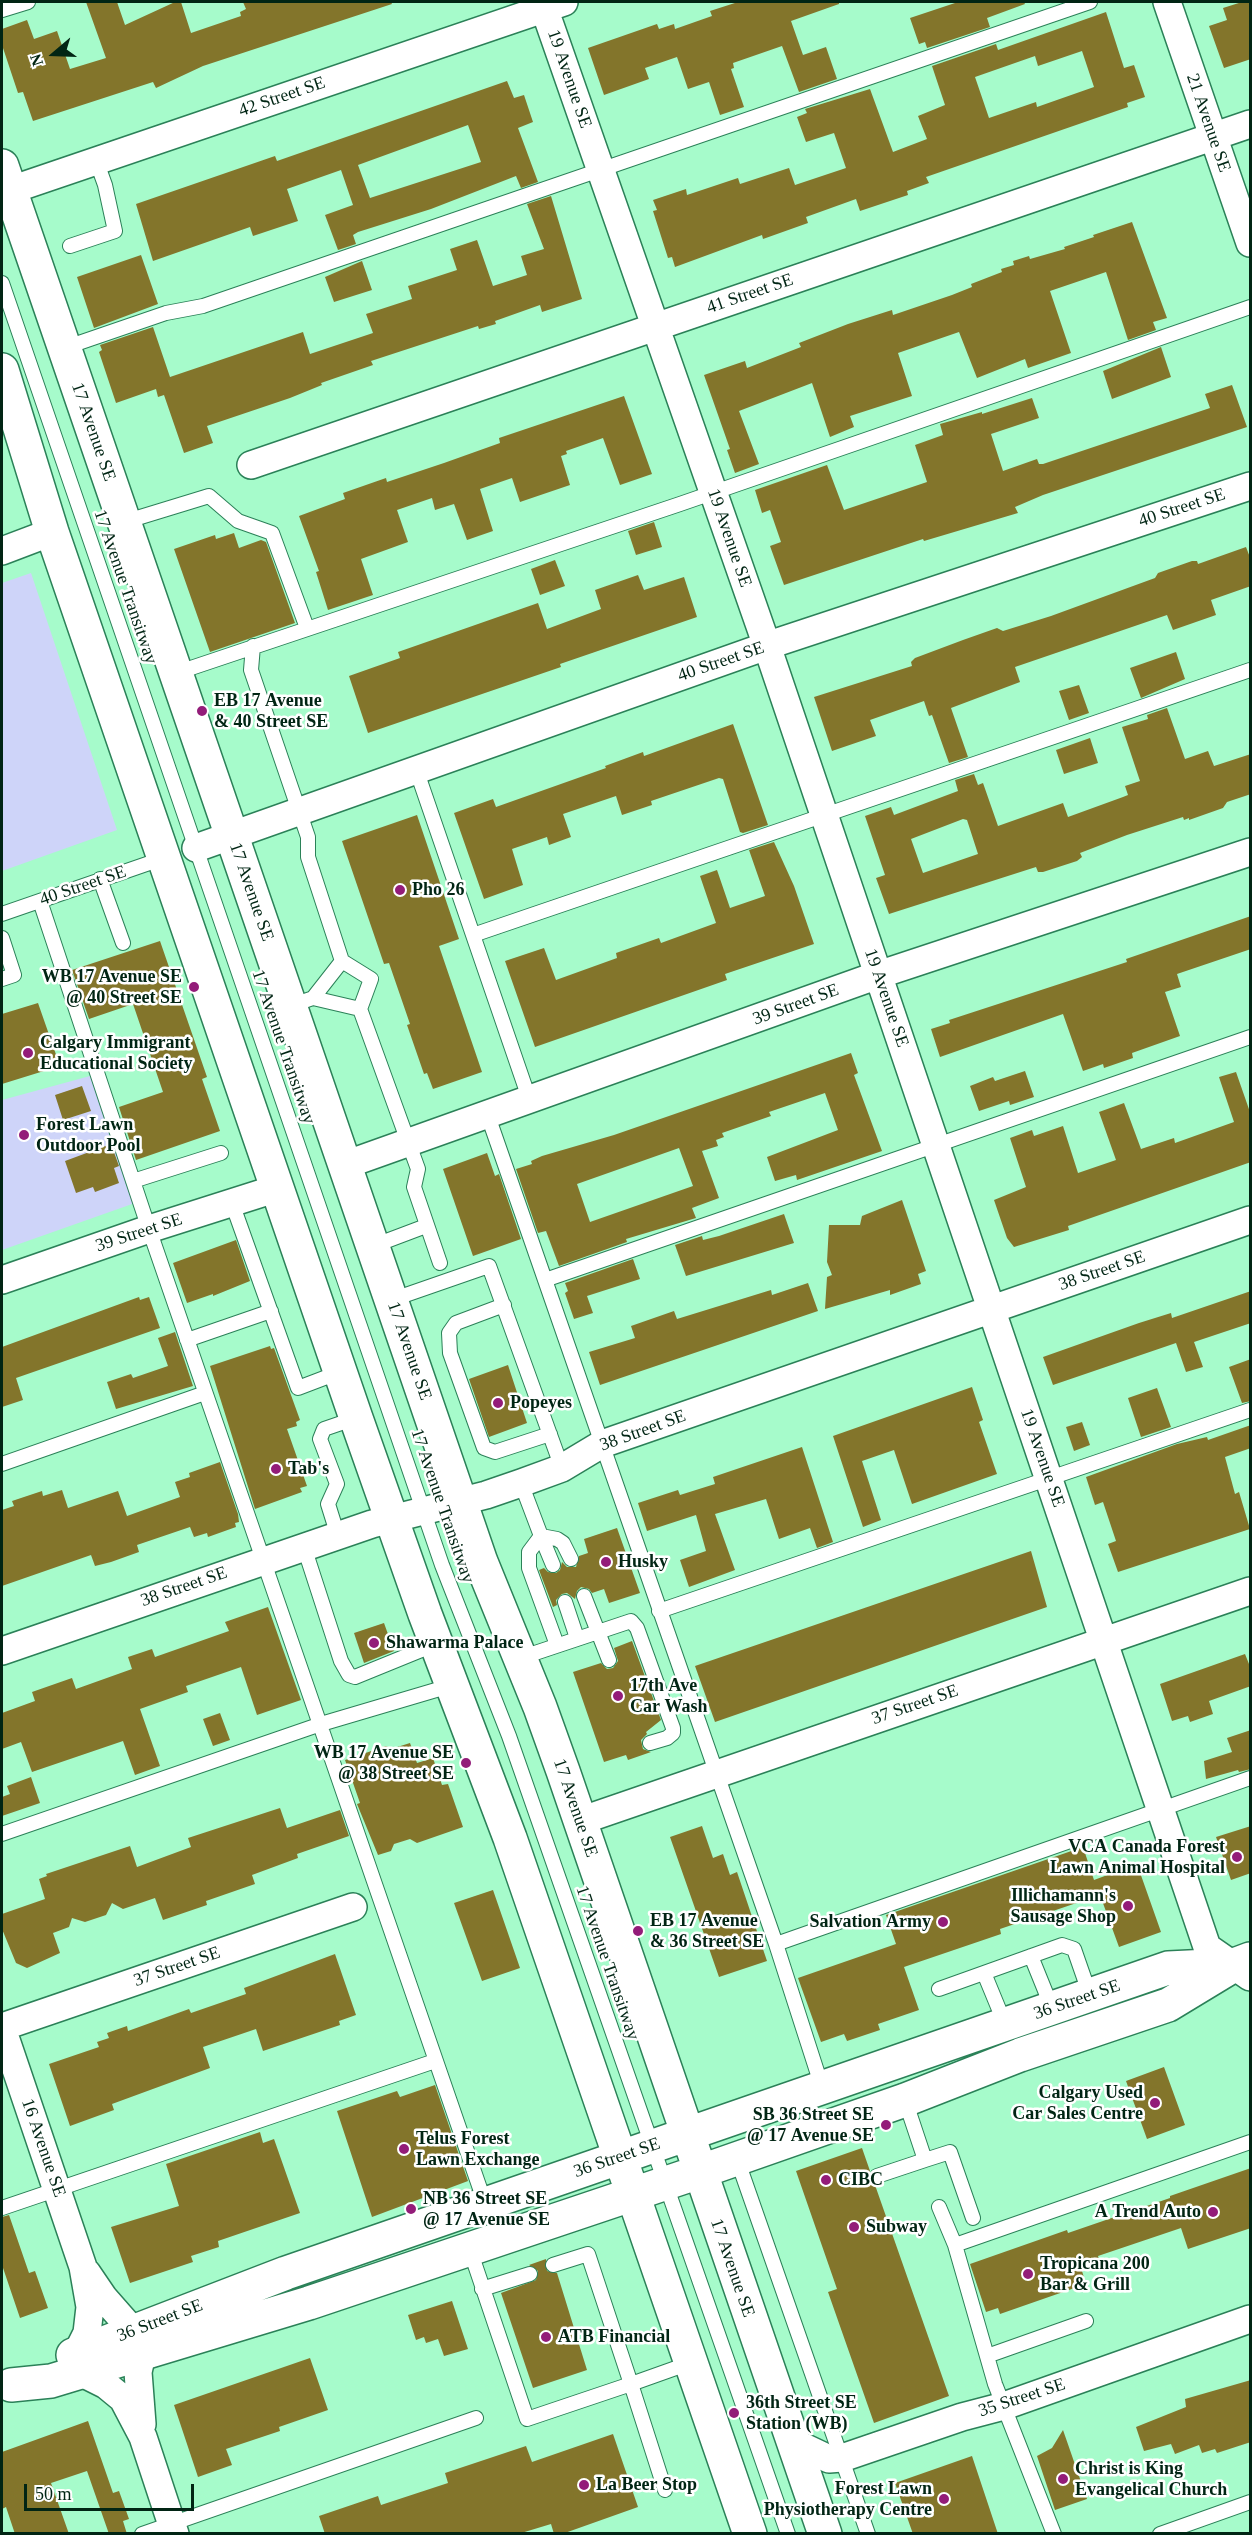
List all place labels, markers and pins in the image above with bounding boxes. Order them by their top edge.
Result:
place label: EB 17 Avenue & 40 Street SE [214,690,328,732]
marker: EB 17 Avenue & 40 Street SE [195,704,209,718]
place label: Pho 26 [412,879,465,901]
marker: Pho 26 [393,883,407,897]
place label: WB 17 Avenue SE @ 40 Street SE [42,966,182,1008]
marker: WB 17 Avenue SE @ 40 Street SE [187,980,201,994]
place label: Calgary Immigrant Educational Society [40,1032,193,1074]
marker: Calgary Immigrant Educational Society [21,1046,35,1060]
place label: Forest Lawn Outdoor Pool [36,1114,141,1156]
marker: Forest Lawn Outdoor Pool [17,1128,31,1142]
place label: Popeyes [510,1392,572,1414]
marker: Popeyes [491,1396,505,1410]
place label: Tab's [288,1458,329,1480]
marker: Tab's [269,1462,283,1476]
place label: Husky [618,1551,668,1573]
marker: Husky [599,1555,613,1569]
place label: Shawarma Palace [386,1632,523,1654]
marker: Shawarma Palace [367,1636,381,1650]
place label: 17th Ave Car Wash [630,1675,708,1718]
marker: 17th Ave Car Wash [611,1689,625,1703]
place label: WB 17 Avenue SE @ 38 Street SE [314,1742,454,1784]
marker: WB 17 Avenue SE @ 38 Street SE [459,1756,473,1770]
place label: VCA Canada Forest Lawn Animal Hospital [1050,1836,1225,1878]
marker: VCA Canada Forest Lawn Animal Hospital [1230,1850,1244,1864]
place label: Illichamann's Sausage Shop [1010,1885,1116,1928]
marker: Illichamann's Sausage Shop [1121,1899,1135,1913]
place label: EB 17 Avenue & 36 Street SE [650,1910,764,1952]
place label: Salvation Army [810,1911,931,1933]
marker: Salvation Army [936,1915,950,1929]
marker: EB 17 Avenue & 36 Street SE [631,1924,645,1938]
place label: Calgary Used Car Sales Centre [1012,2082,1143,2124]
marker: Calgary Used Car Sales Centre [1148,2096,1162,2110]
place label: SB 36 Street SE @ 17 Avenue SE [747,2104,874,2146]
marker: SB 36 Street SE @ 17 Avenue SE [879,2118,893,2132]
place label: Telus Forest Lawn Exchange [416,2128,540,2170]
marker: Telus Forest Lawn Exchange [397,2142,411,2156]
place label: CIBC [838,2169,883,2191]
marker: CIBC [819,2173,833,2187]
place label: NB 36 Street SE @ 17 Avenue SE [423,2188,550,2230]
place label: A Trend Auto [1095,2201,1201,2223]
marker: NB 36 Street SE @ 17 Avenue SE [404,2202,418,2216]
marker: A Trend Auto [1206,2205,1220,2219]
place label: Subway [866,2216,927,2238]
marker: Subway [847,2220,861,2234]
place label: Tropicana 200 Bar & Grill [1040,2253,1150,2296]
marker: Tropicana 200 Bar & Grill [1021,2267,1035,2281]
place label: ATB Financial [558,2326,670,2348]
marker: ATB Financial [539,2330,553,2344]
place label: 36th Street SE Station (WB) [746,2392,857,2434]
marker: 36th Street SE Station (WB) [727,2406,741,2420]
place label: Christ is King Evangelical Church [1075,2458,1227,2500]
marker: Christ is King Evangelical Church [1056,2472,1070,2486]
place label: La Beer Stop [596,2474,697,2496]
marker: La Beer Stop [577,2478,591,2492]
place label: Forest Lawn Physiotherapy Centre [764,2478,932,2520]
marker: Forest Lawn Physiotherapy Centre [937,2492,951,2506]

